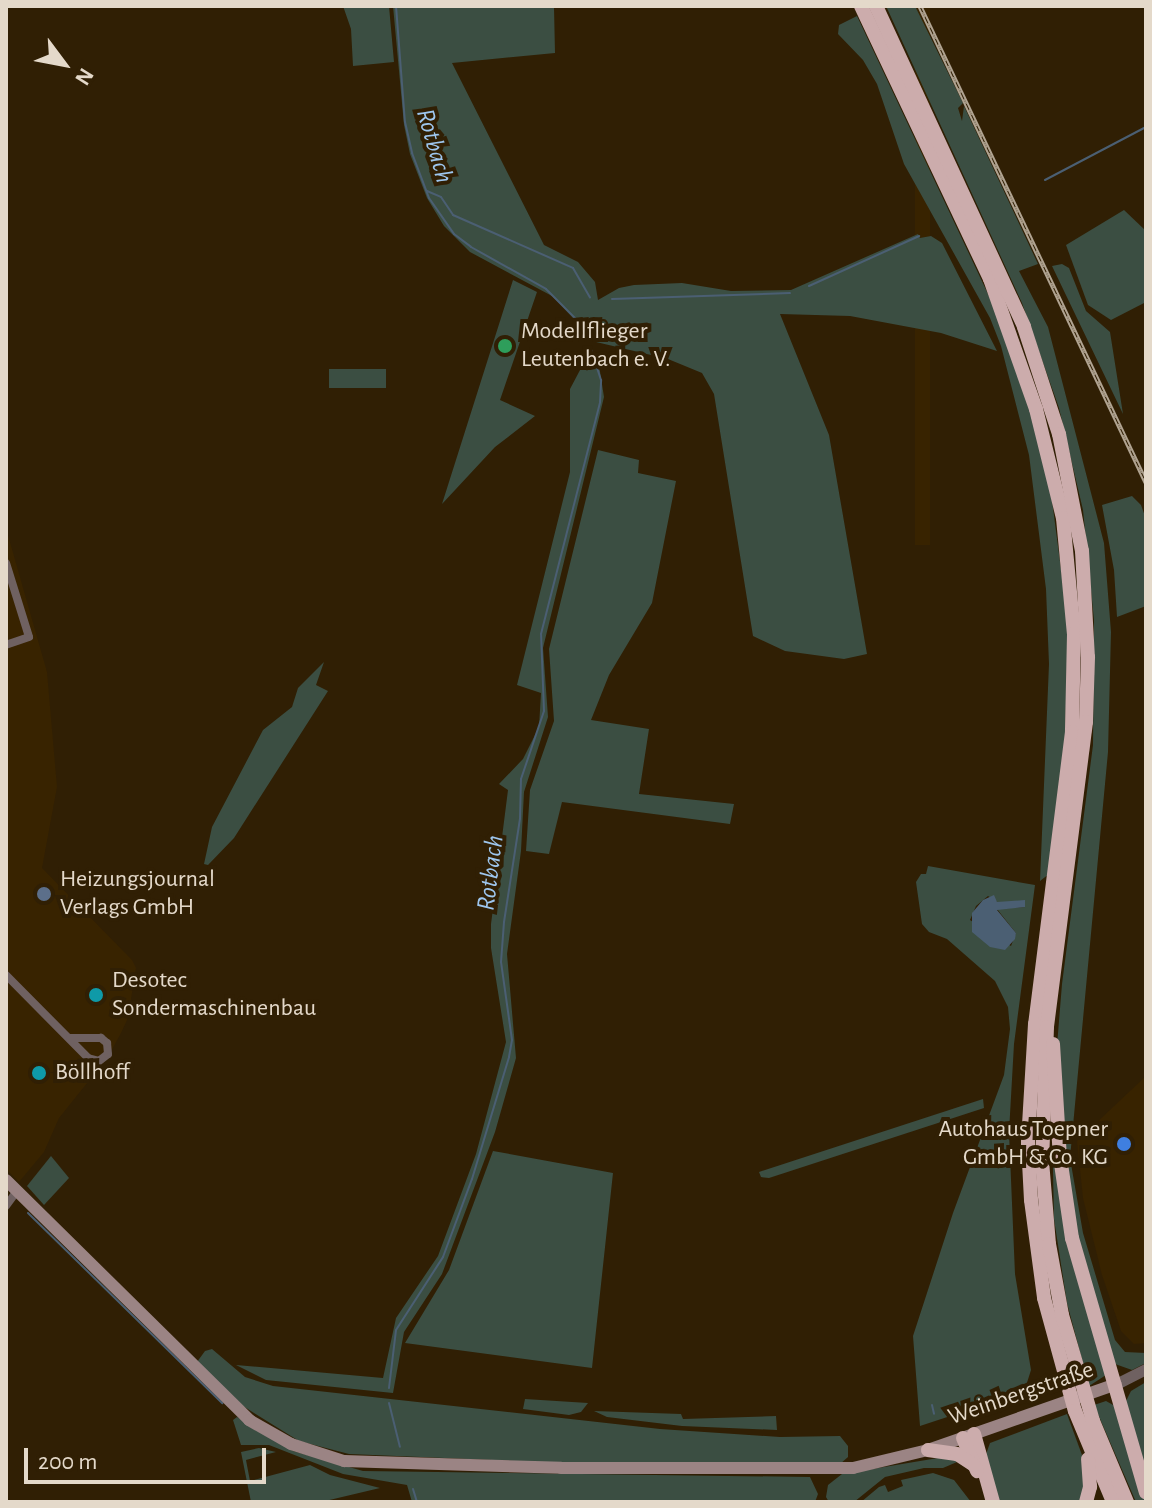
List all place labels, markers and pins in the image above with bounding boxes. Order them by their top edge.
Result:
place label: Modellflieger Leutenbach e. V. [521,318,670,374]
marker: Modellflieger Leutenbach e. V. [496,337,514,355]
place label: Heizungsjournal Verlags GmbH [60,866,215,922]
marker: Heizungsjournal Verlags GmbH [35,885,53,903]
place label: Desotec Sondermaschinenbau [112,967,316,1023]
marker: Desotec Sondermaschinenbau [87,986,105,1004]
place label: Böllhoff [55,1059,130,1087]
marker: Böllhoff [30,1064,48,1082]
place label: Autohaus Toepner GmbH & Co. KG [938,1116,1108,1172]
marker: Autohaus Toepner GmbH & Co. KG [1115,1135,1133,1153]

